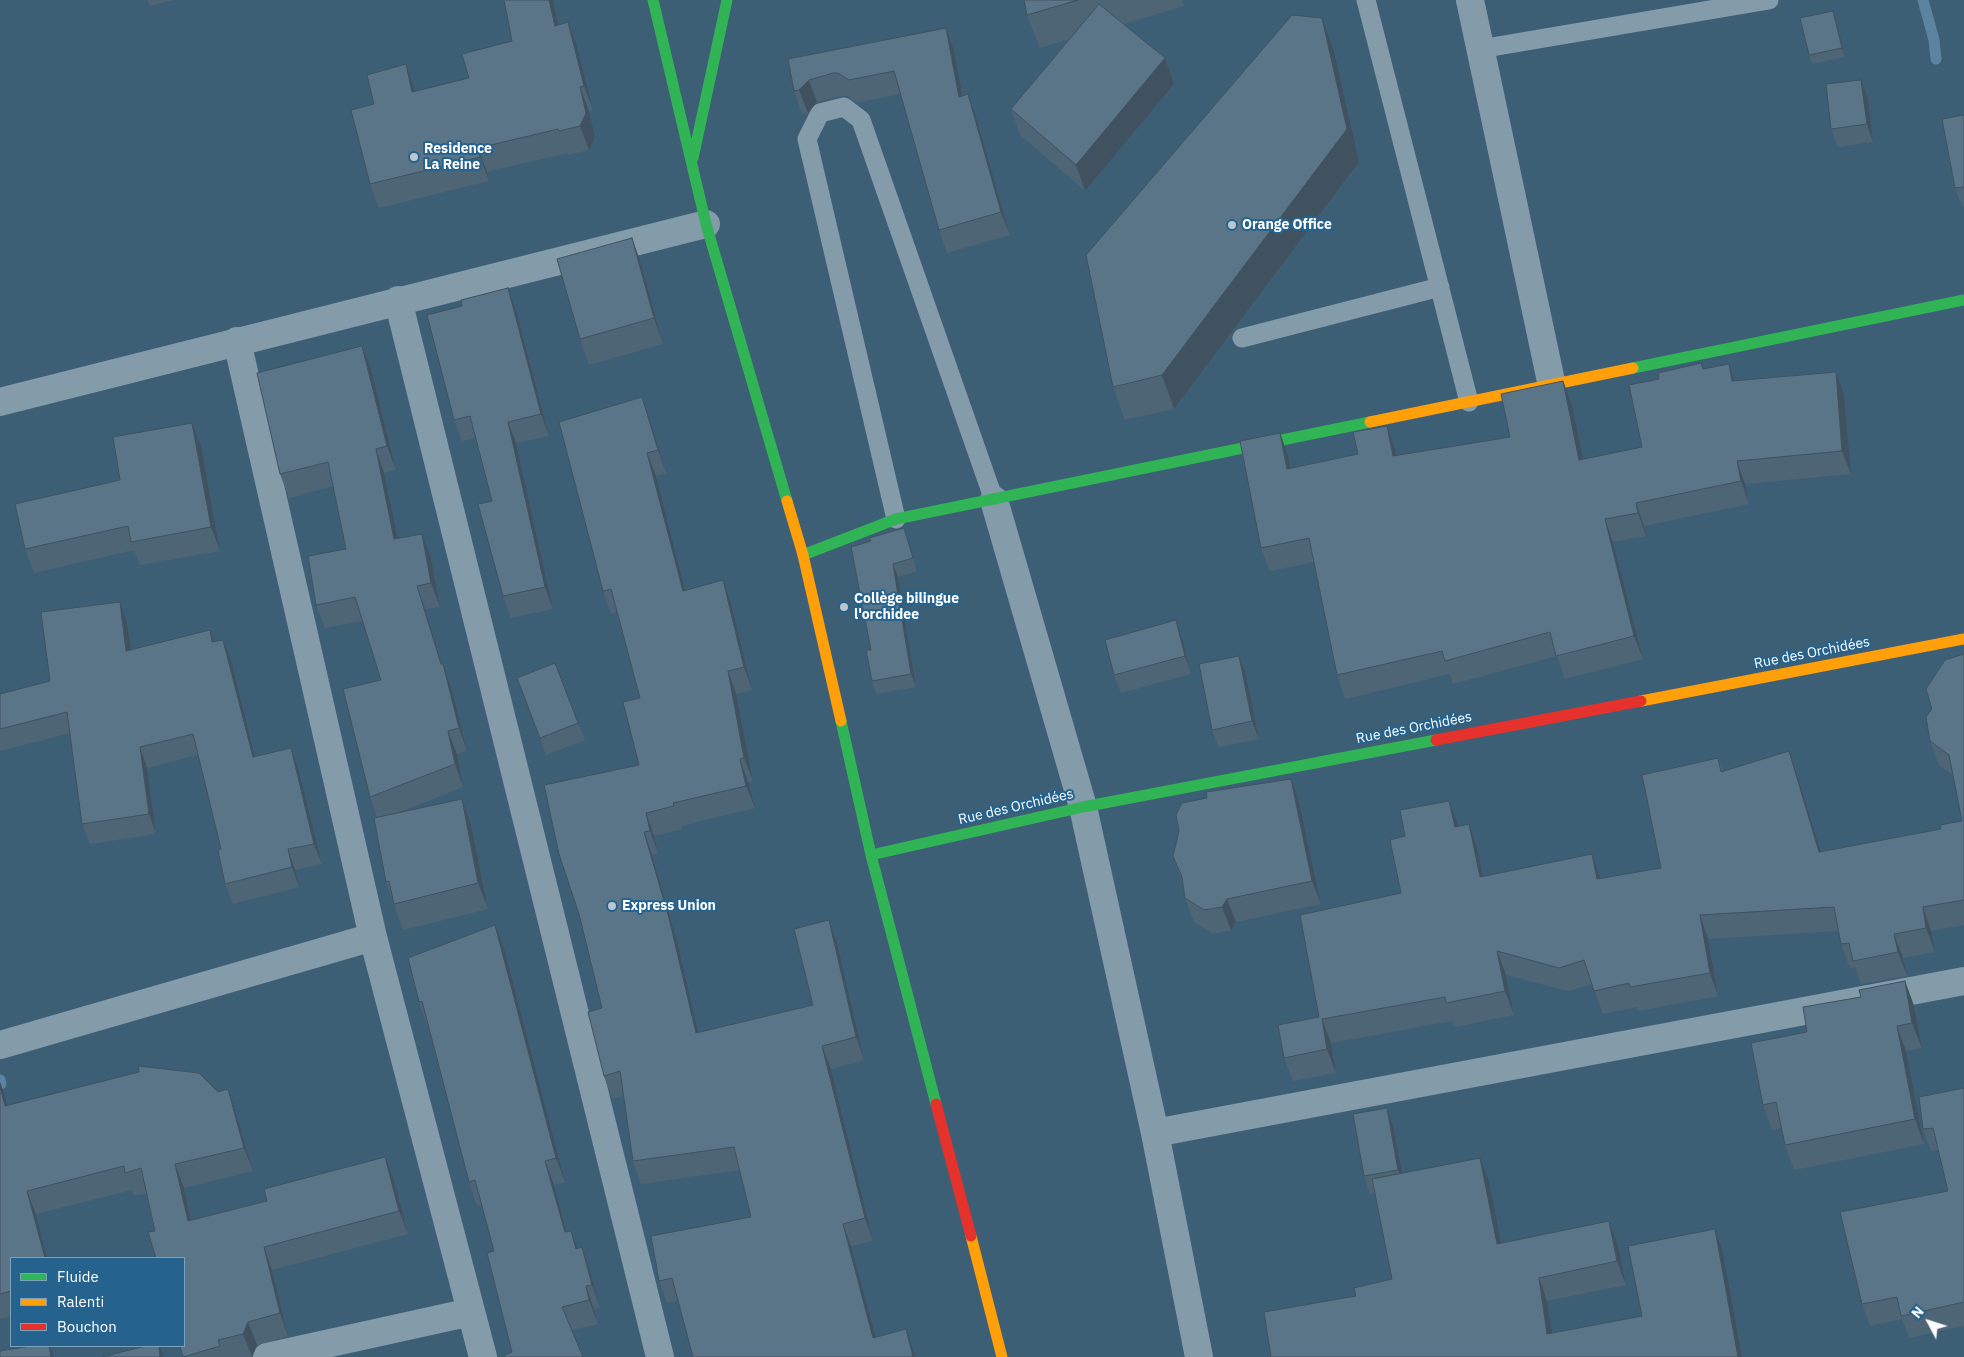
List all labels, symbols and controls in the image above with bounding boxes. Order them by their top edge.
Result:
place label: Residence La Reine [424,141,492,174]
marker: Residence La Reine [408,151,420,163]
place label: Orange Office [1242,217,1332,233]
marker: Orange Office [1226,219,1238,231]
place label: Collège bilingue l'orchidee [854,591,959,624]
marker: Collège bilingue l'orchidee [838,601,850,613]
street label: Rue des Orchidées [1753,634,1871,672]
street label: Rue des Orchidées [1355,709,1473,747]
street label: Rue des Orchidées [957,786,1075,828]
place label: Express Union [622,898,716,914]
marker: Express Union [606,900,618,912]
legend [10,1257,185,1347]
text: Fluide [57,1267,99,1286]
text: Ralenti [57,1292,104,1311]
north arrow [1904,1297,1954,1347]
text: N [1907,1303,1928,1322]
text: Bouchon [57,1317,117,1336]

